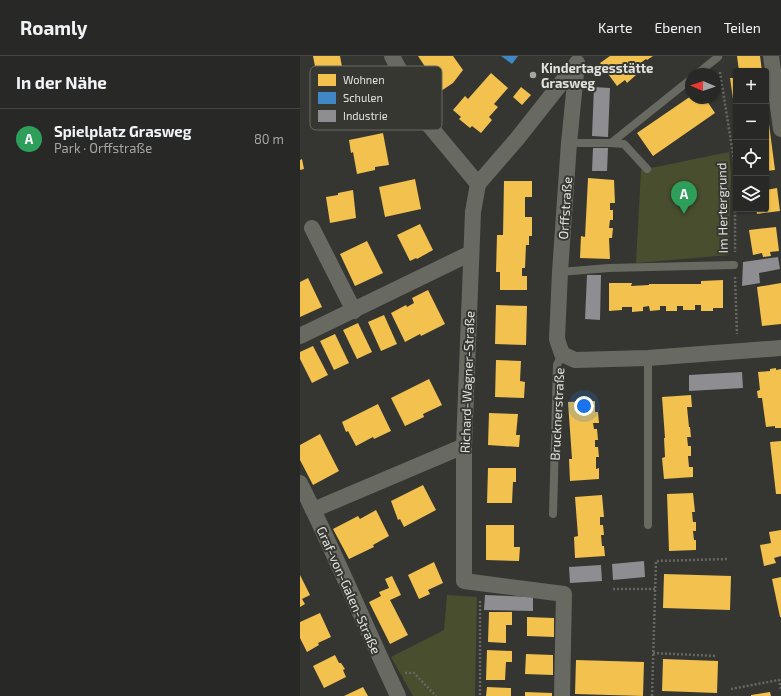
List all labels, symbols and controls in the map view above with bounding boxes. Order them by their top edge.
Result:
text: Roamly [20,16,87,39]
text: Karte [598,19,633,36]
text: Ebenen [655,19,702,36]
text: Teilen [724,19,761,36]
place label: Kindertagesstätte Grasweg [541,60,653,91]
legend [310,66,442,130]
north arrow [685,68,721,104]
map controls [733,68,769,212]
button: + [733,68,769,104]
marker: Kindertagesstätte Grasweg [528,70,538,80]
text: In der Nähe [16,72,107,92]
text: Wohnen [343,73,385,86]
text: Schulen [343,91,383,104]
button: − [733,104,769,140]
text: Industrie [343,109,388,122]
text: Spielplatz Grasweg [54,122,192,140]
text: A [25,131,33,147]
text: 80 m [254,131,284,147]
text: Park · Orffstraße [54,140,152,156]
button: locate [733,140,769,176]
street label: Im Hertergrund [713,163,731,253]
street label: Orffstraße [555,176,575,240]
button: layers [733,176,769,212]
pin: A [671,181,697,214]
street label: Richard-Wagner-Straße [457,311,477,453]
street label: Brucknerstraße [547,367,567,461]
your location [574,396,594,416]
street label: Graf-von-Galen-Straße [314,524,384,656]

